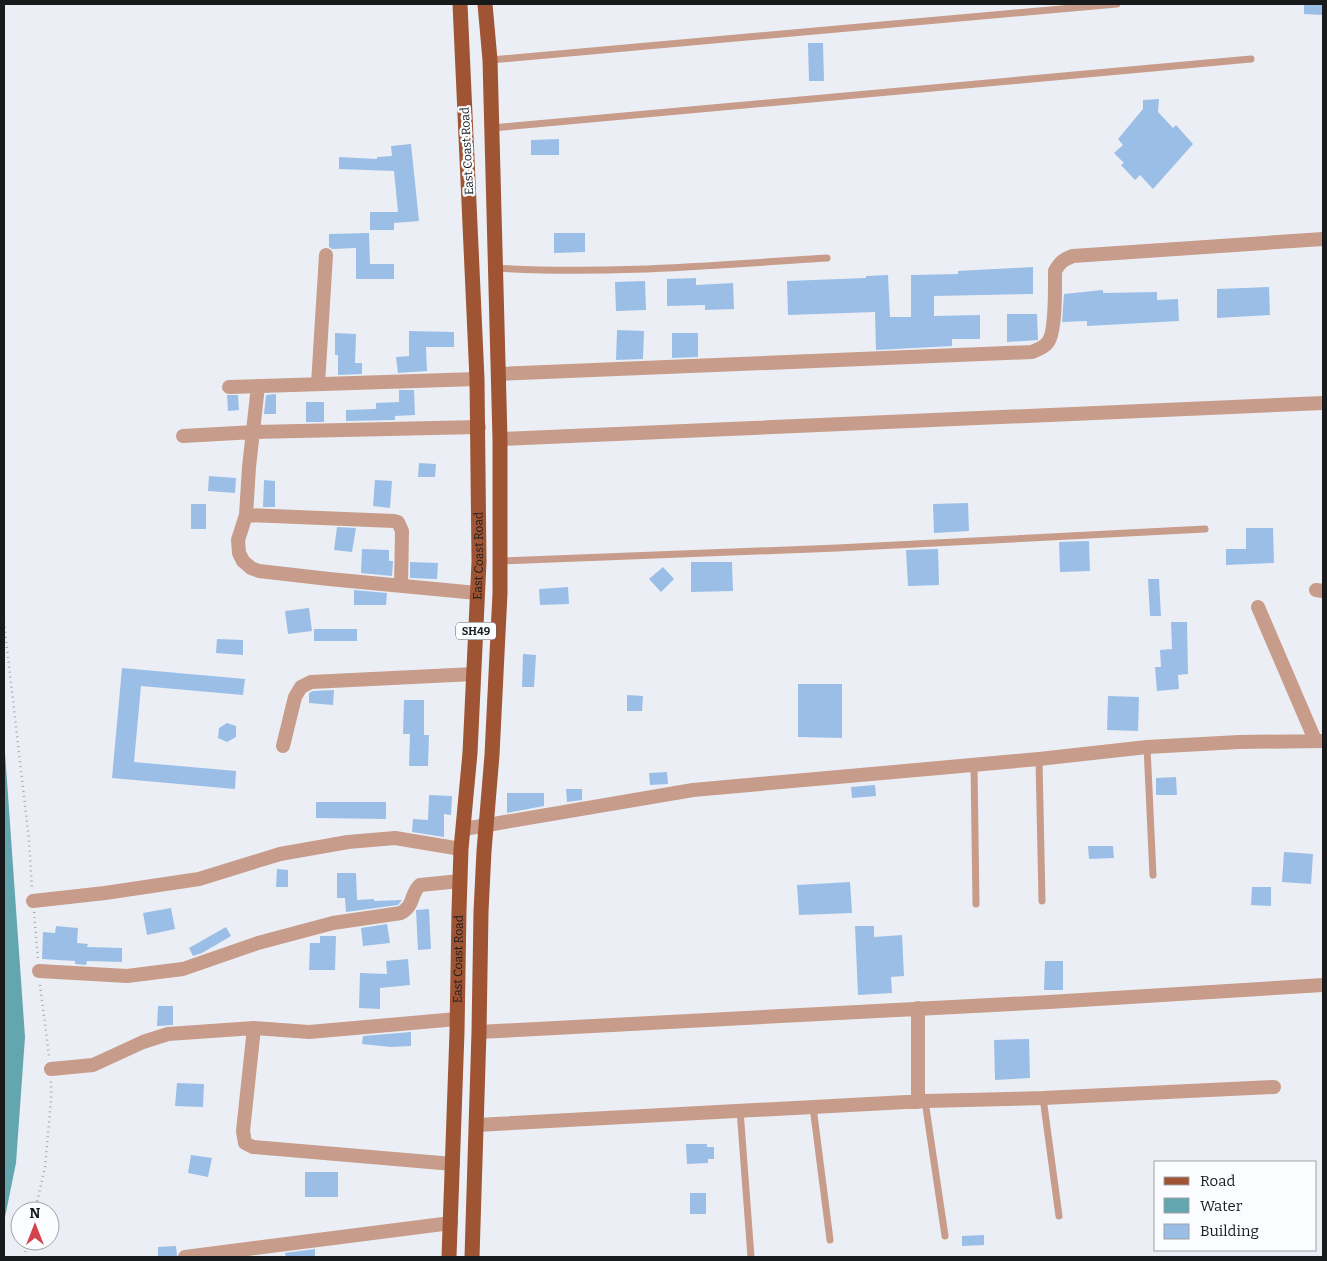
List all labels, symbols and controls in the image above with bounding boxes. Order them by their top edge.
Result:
street label: East Coast Road [458,107,476,195]
street label: East Coast Road [470,512,486,600]
road number: SH49 [456,622,496,640]
street label: East Coast Road [450,915,466,1003]
legend [1154,1161,1317,1251]
text: Road [1200,1172,1235,1190]
text: Water [1200,1197,1243,1215]
north arrow [10,1201,60,1251]
text: N [30,1205,41,1222]
text: Building [1200,1222,1259,1240]

